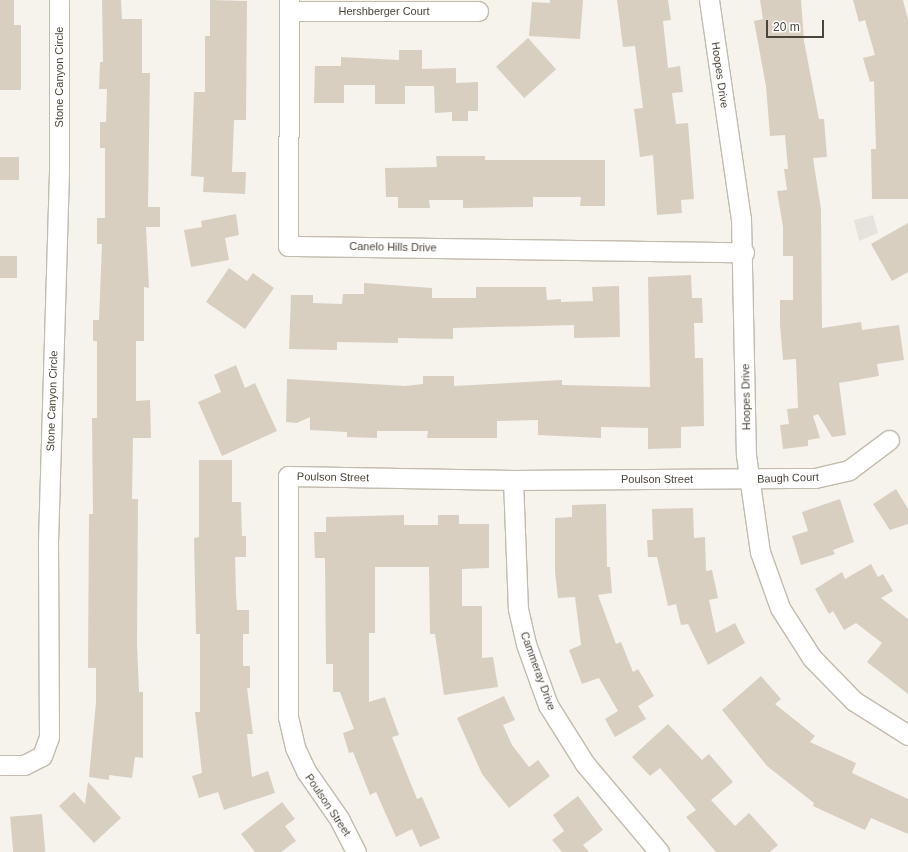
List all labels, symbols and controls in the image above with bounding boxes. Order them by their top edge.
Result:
street label: Hershberger Court [338,4,430,18]
scale bar [768,12,826,38]
text: 20 m [773,20,800,34]
street label: Stone Canyon Circle [52,27,66,127]
street label: Hoopes Drive [709,41,731,109]
street label: Canelo Hills Drive [349,240,437,254]
street label: Stone Canyon Circle [44,350,60,452]
street label: Hoopes Drive [739,364,753,430]
street label: Poulson Street [297,470,369,484]
street label: Baugh Court [757,470,819,486]
street label: Poulson Street [621,472,693,486]
street label: Cammeray Drive [518,630,558,712]
street label: Poulson Street [302,771,354,839]

